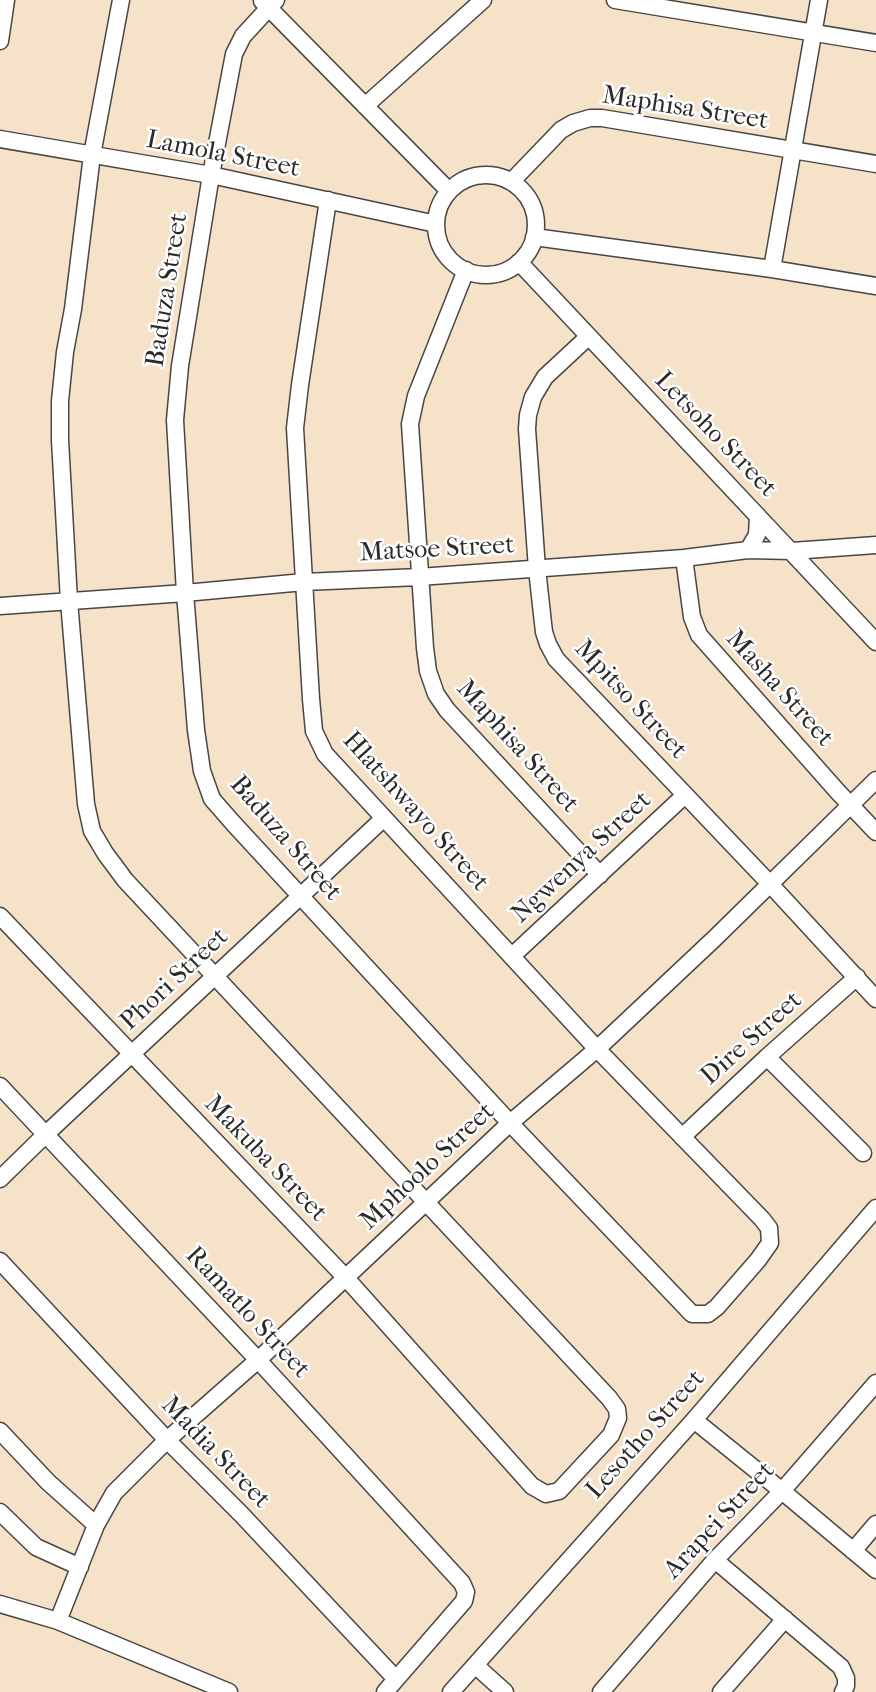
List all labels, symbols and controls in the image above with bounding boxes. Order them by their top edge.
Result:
street label: Maphisa Street [600,80,770,138]
street label: Lamola Street [144,125,302,185]
street label: Baduza Street [140,211,196,369]
street label: Letsoho Street [647,366,783,504]
street label: Matsoe Street [359,530,515,570]
street label: Masha Street [719,624,839,754]
street label: Mpitso Street [567,634,693,766]
street label: Maphisa Street [449,674,585,820]
street label: Hlatshwayo Street [335,726,495,898]
street label: Baduza Street [222,770,348,908]
street label: Ngwenya Street [506,785,658,931]
street label: Phori Street [115,922,235,1038]
street label: Dire Street [695,985,809,1093]
street label: Makuba Street [197,1089,333,1229]
street label: Mphoolo Street [354,1097,502,1237]
street label: Ramatlo Street [178,1241,316,1385]
street label: Lesotho Street [580,1364,712,1506]
street label: Madia Street [154,1390,276,1516]
street label: Arapei Street [658,1456,782,1586]

